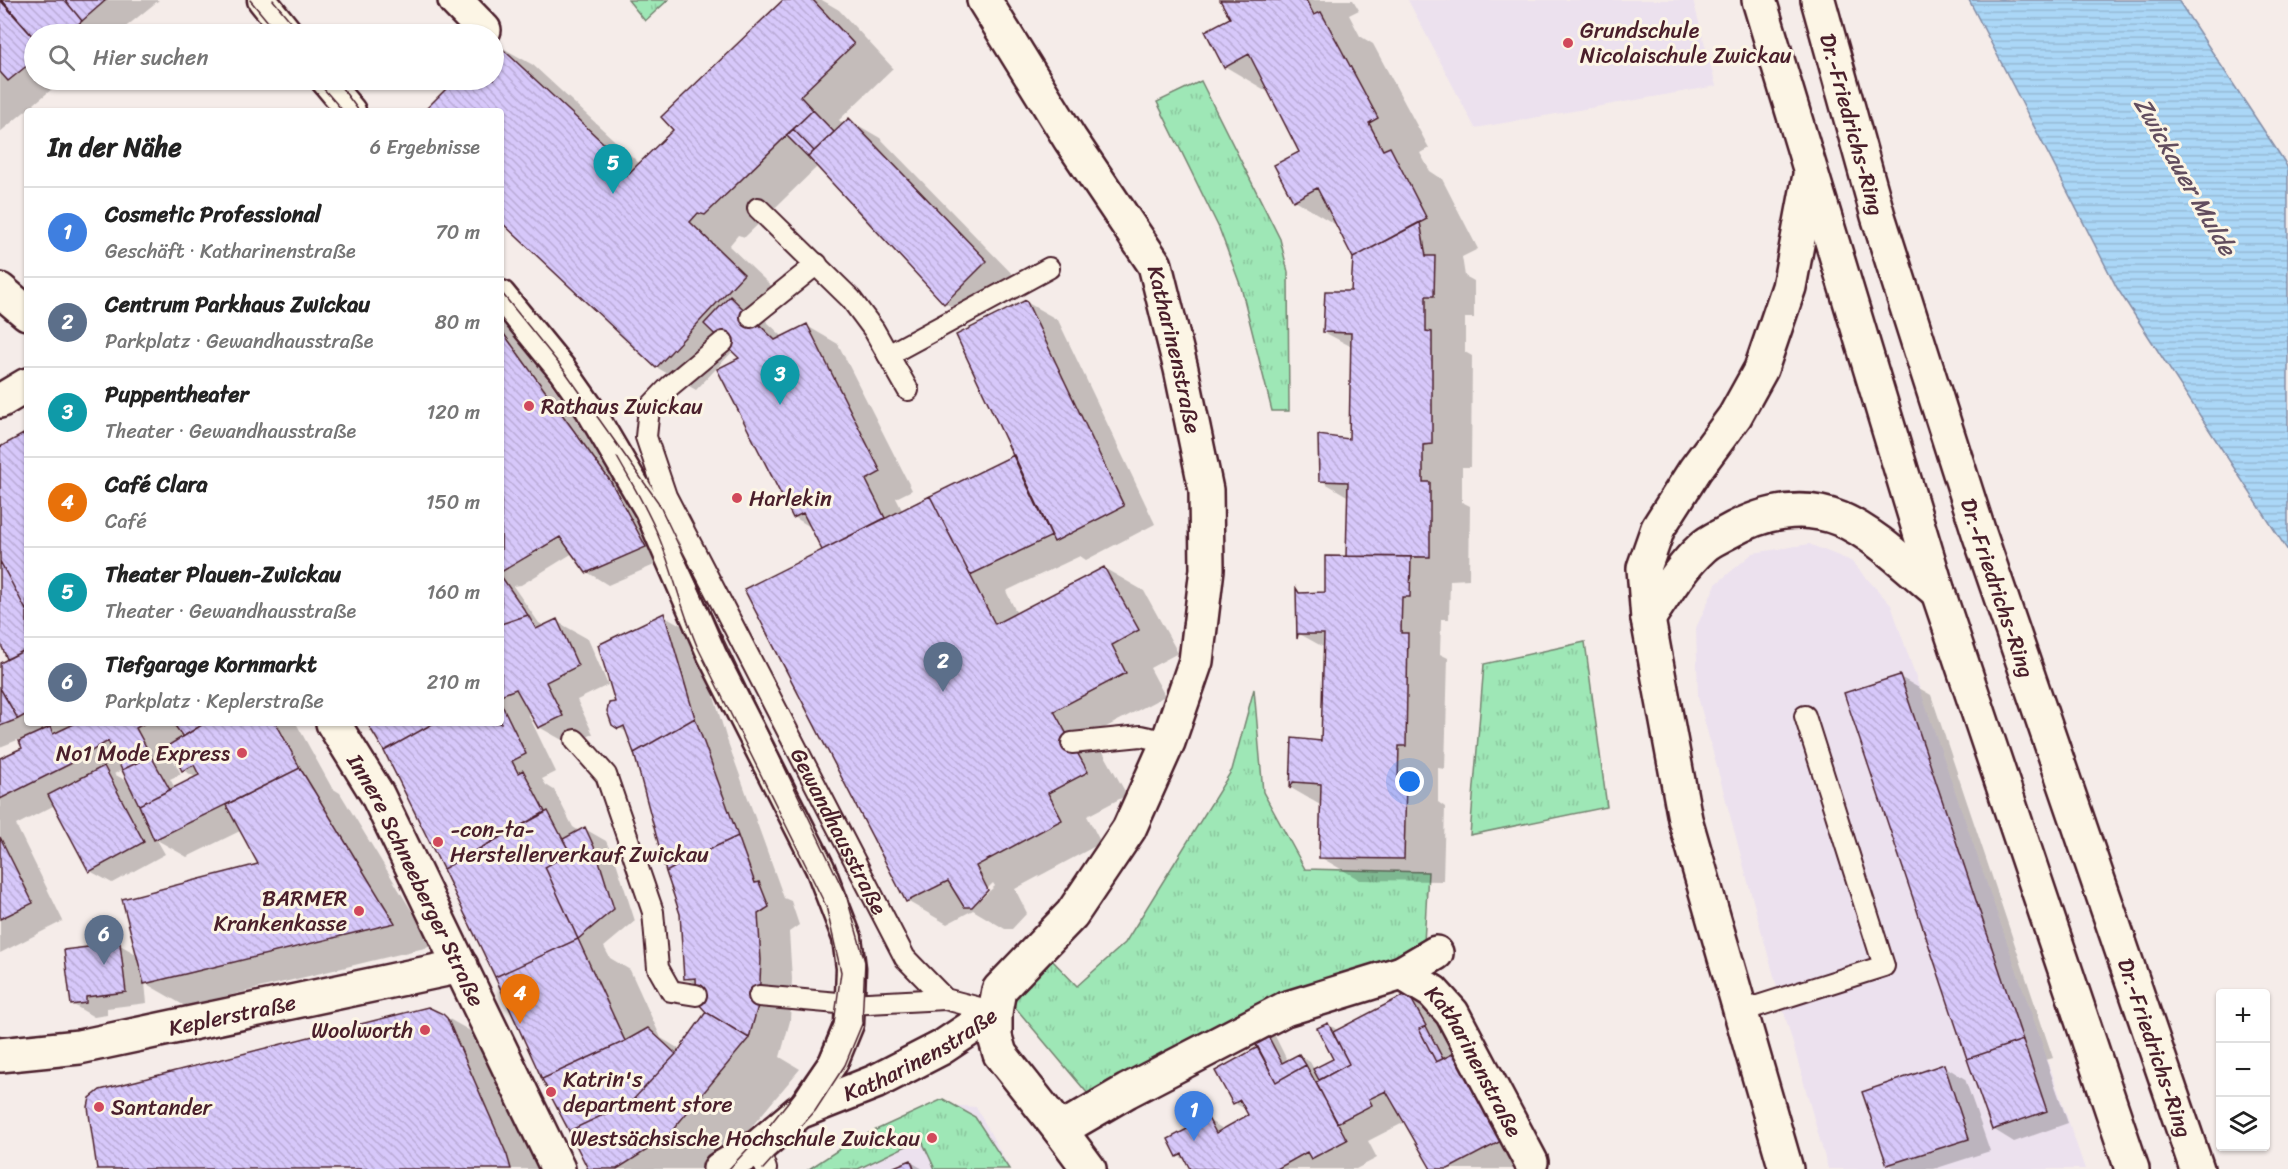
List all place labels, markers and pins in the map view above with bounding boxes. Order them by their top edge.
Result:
place label: Grundschule Nicolaischule Zwickau [1580,11,1792,75]
marker: Grundschule Nicolaischule Zwickau [1561,36,1575,50]
pin: 5 [594,144,632,194]
pin: 3 [760,356,800,405]
place label: Rathaus Zwickau [541,387,703,426]
marker: Rathaus Zwickau [522,399,536,413]
place label: Harlekin [749,479,832,518]
marker: Harlekin [730,491,744,505]
pin: 2 [924,642,962,692]
place label: No1 Mode Express [56,734,230,773]
marker: No1 Mode Express [235,746,249,760]
place label: -con-ta- Herstellerverkauf Zwickau [450,810,709,874]
marker: -con-ta- Herstellerverkauf Zwickau [431,835,445,849]
place label: BARMER Krankenkasse [214,879,347,943]
marker: BARMER Krankenkasse [352,904,366,918]
pin: 6 [84,916,124,965]
pin: 4 [500,974,540,1024]
place label: Woolworth [311,1011,413,1050]
marker: Woolworth [418,1023,432,1037]
place label: Katrin's department store [563,1060,732,1124]
marker: Katrin's department store [544,1085,558,1099]
place label: Santander [111,1088,214,1127]
pin: 1 [1174,1092,1214,1141]
marker: Santander [92,1100,106,1114]
place label: Westsächsische Hochschule Zwickau [570,1119,920,1158]
marker: Westsächsische Hochschule Zwickau [925,1131,939,1145]

